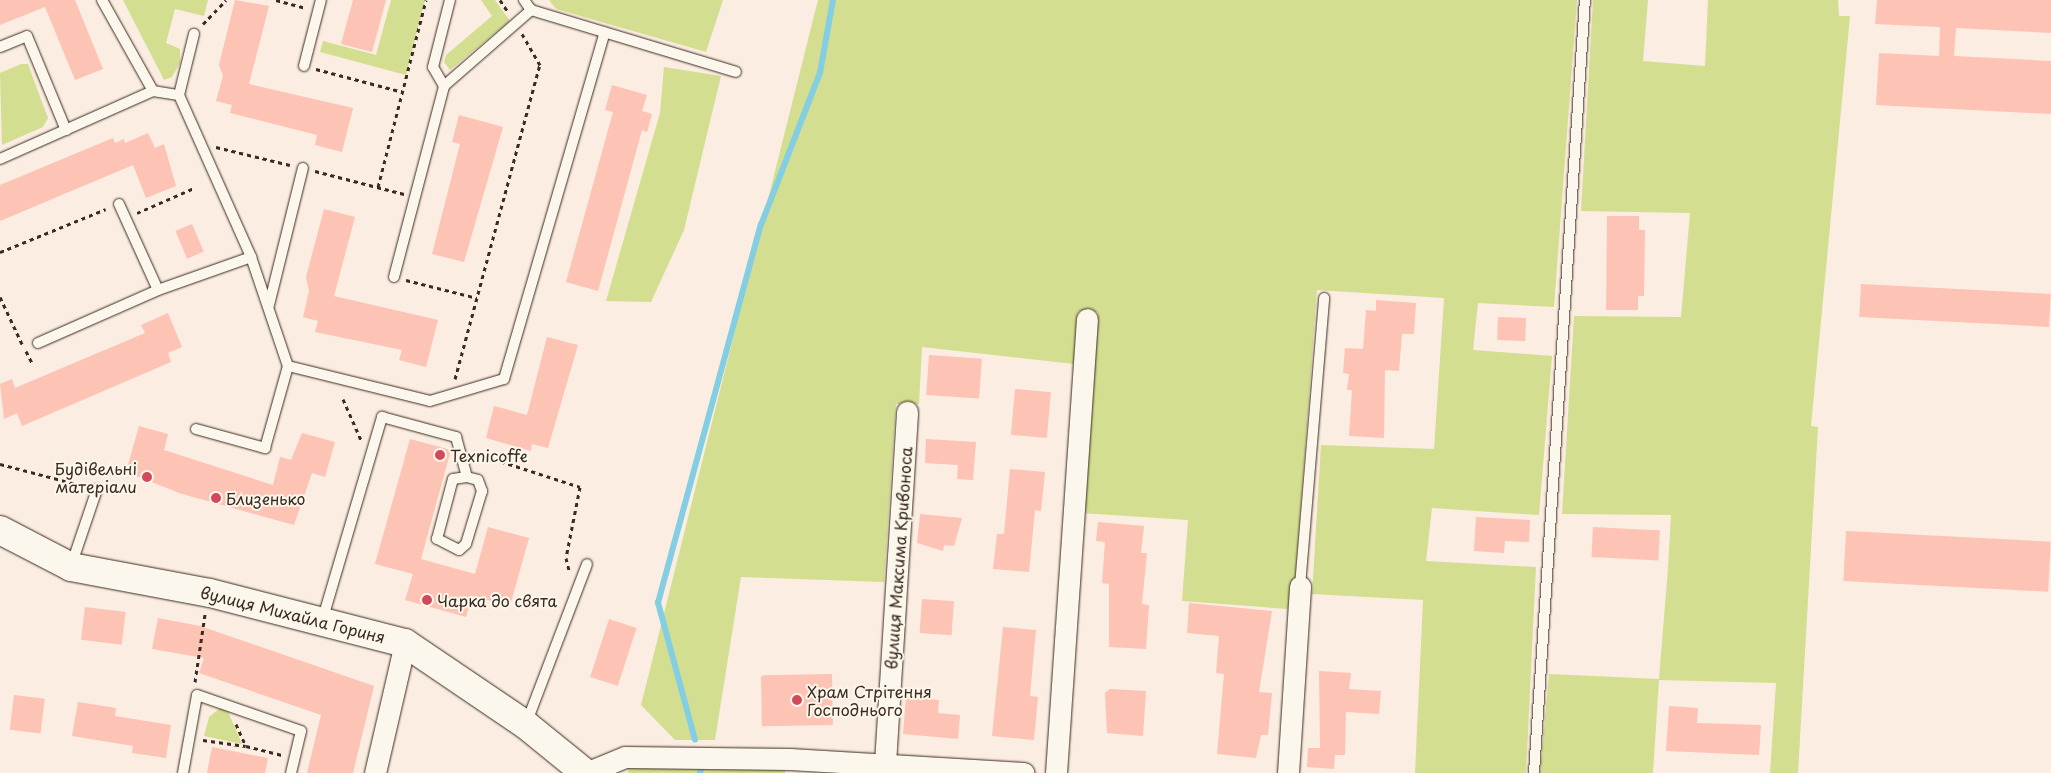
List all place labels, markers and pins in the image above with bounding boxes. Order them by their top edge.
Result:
place label: Texnicoffe [450,445,528,465]
marker: Texnicoffe [434,449,446,461]
place label: Будівельні матеріали [55,458,137,496]
marker: Будівельні матеріали [141,471,153,483]
place label: Близенько [226,488,305,508]
marker: Близенько [210,492,222,504]
place label: Чарка до свята [437,590,559,610]
marker: Чарка до свята [421,594,433,606]
place label: Храм Стрітення Господнього [807,681,933,719]
marker: Храм Стрітення Господнього [791,694,803,706]

